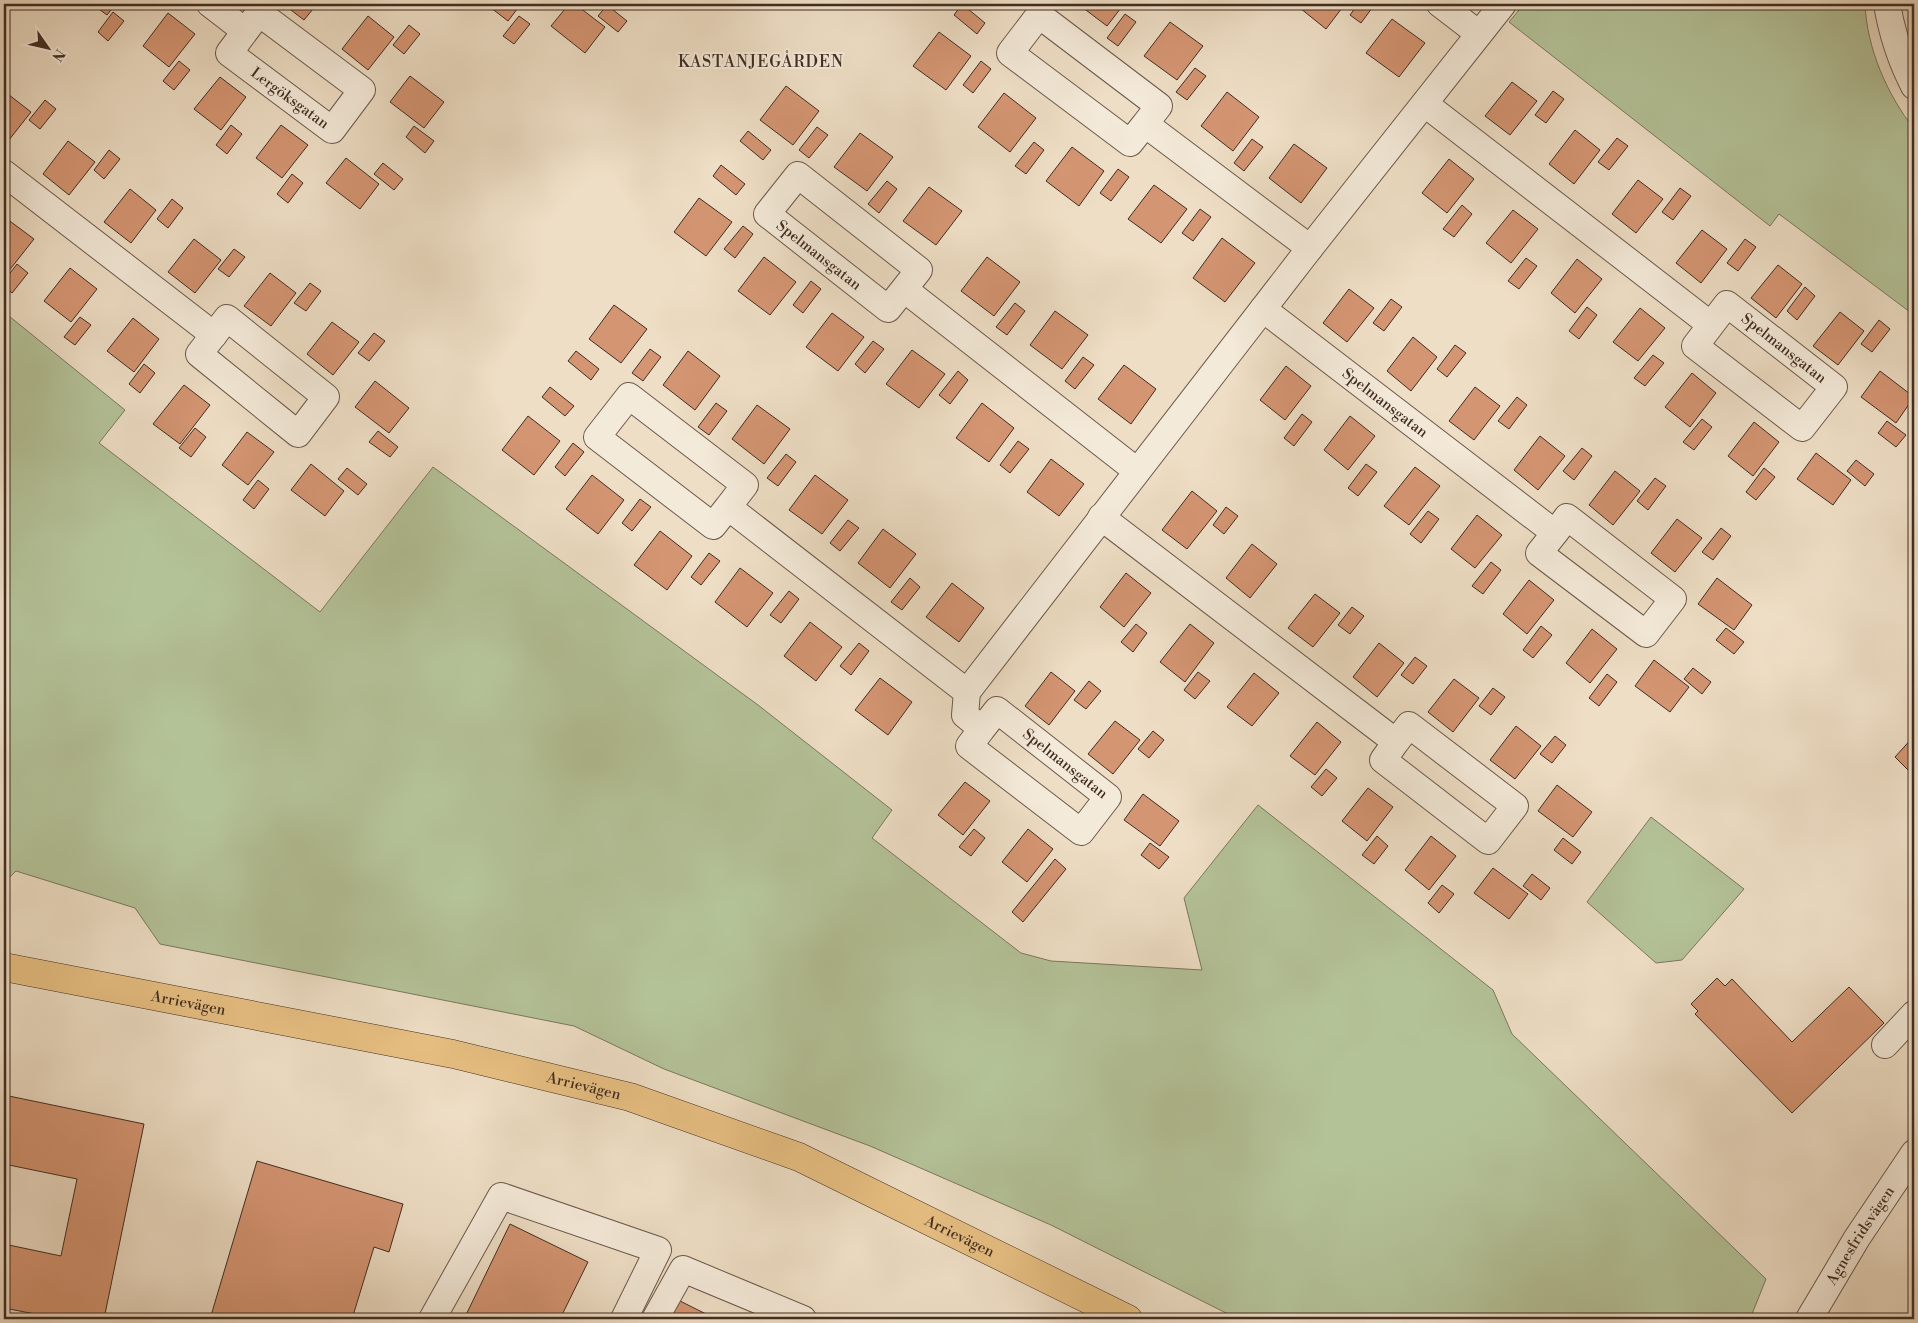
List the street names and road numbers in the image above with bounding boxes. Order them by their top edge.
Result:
street label: Lergöksgatan [247,64,333,133]
street label: Spelmansgatan [772,216,865,295]
street label: Spelmansgatan [1737,309,1830,388]
street label: Spelmansgatan [1338,364,1432,442]
street label: Spelmansgatan [1019,725,1111,803]
street label: Arrievägen [149,987,227,1020]
street label: Arrievägen [544,1068,623,1104]
street label: Agnesfridsvägen [1822,1183,1899,1289]
street label: Arrievägen [921,1211,998,1262]

